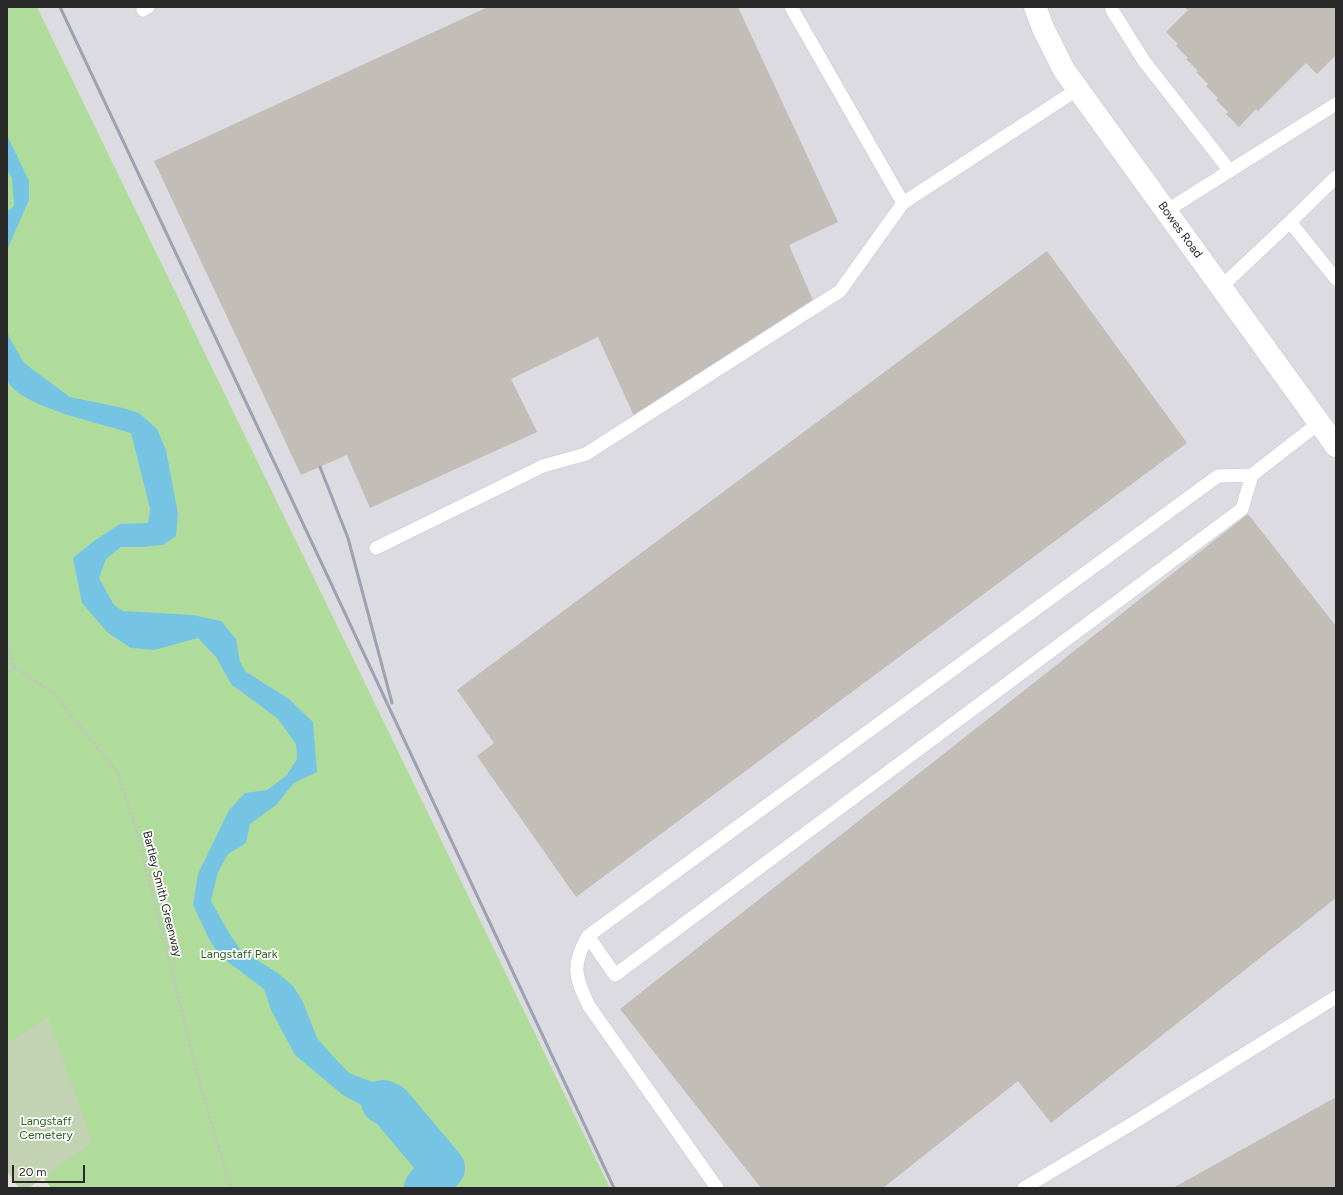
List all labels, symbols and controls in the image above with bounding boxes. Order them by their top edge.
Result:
street label: Bowes Road [1155,199,1205,261]
street label: Bartley Smith Greenway [139,829,185,959]
park label: Langstaff Park [201,947,277,961]
park label: Langstaff Cemetery [19,1114,73,1142]
scale bar [14,1157,87,1183]
text: 20 m [19,1165,47,1179]

